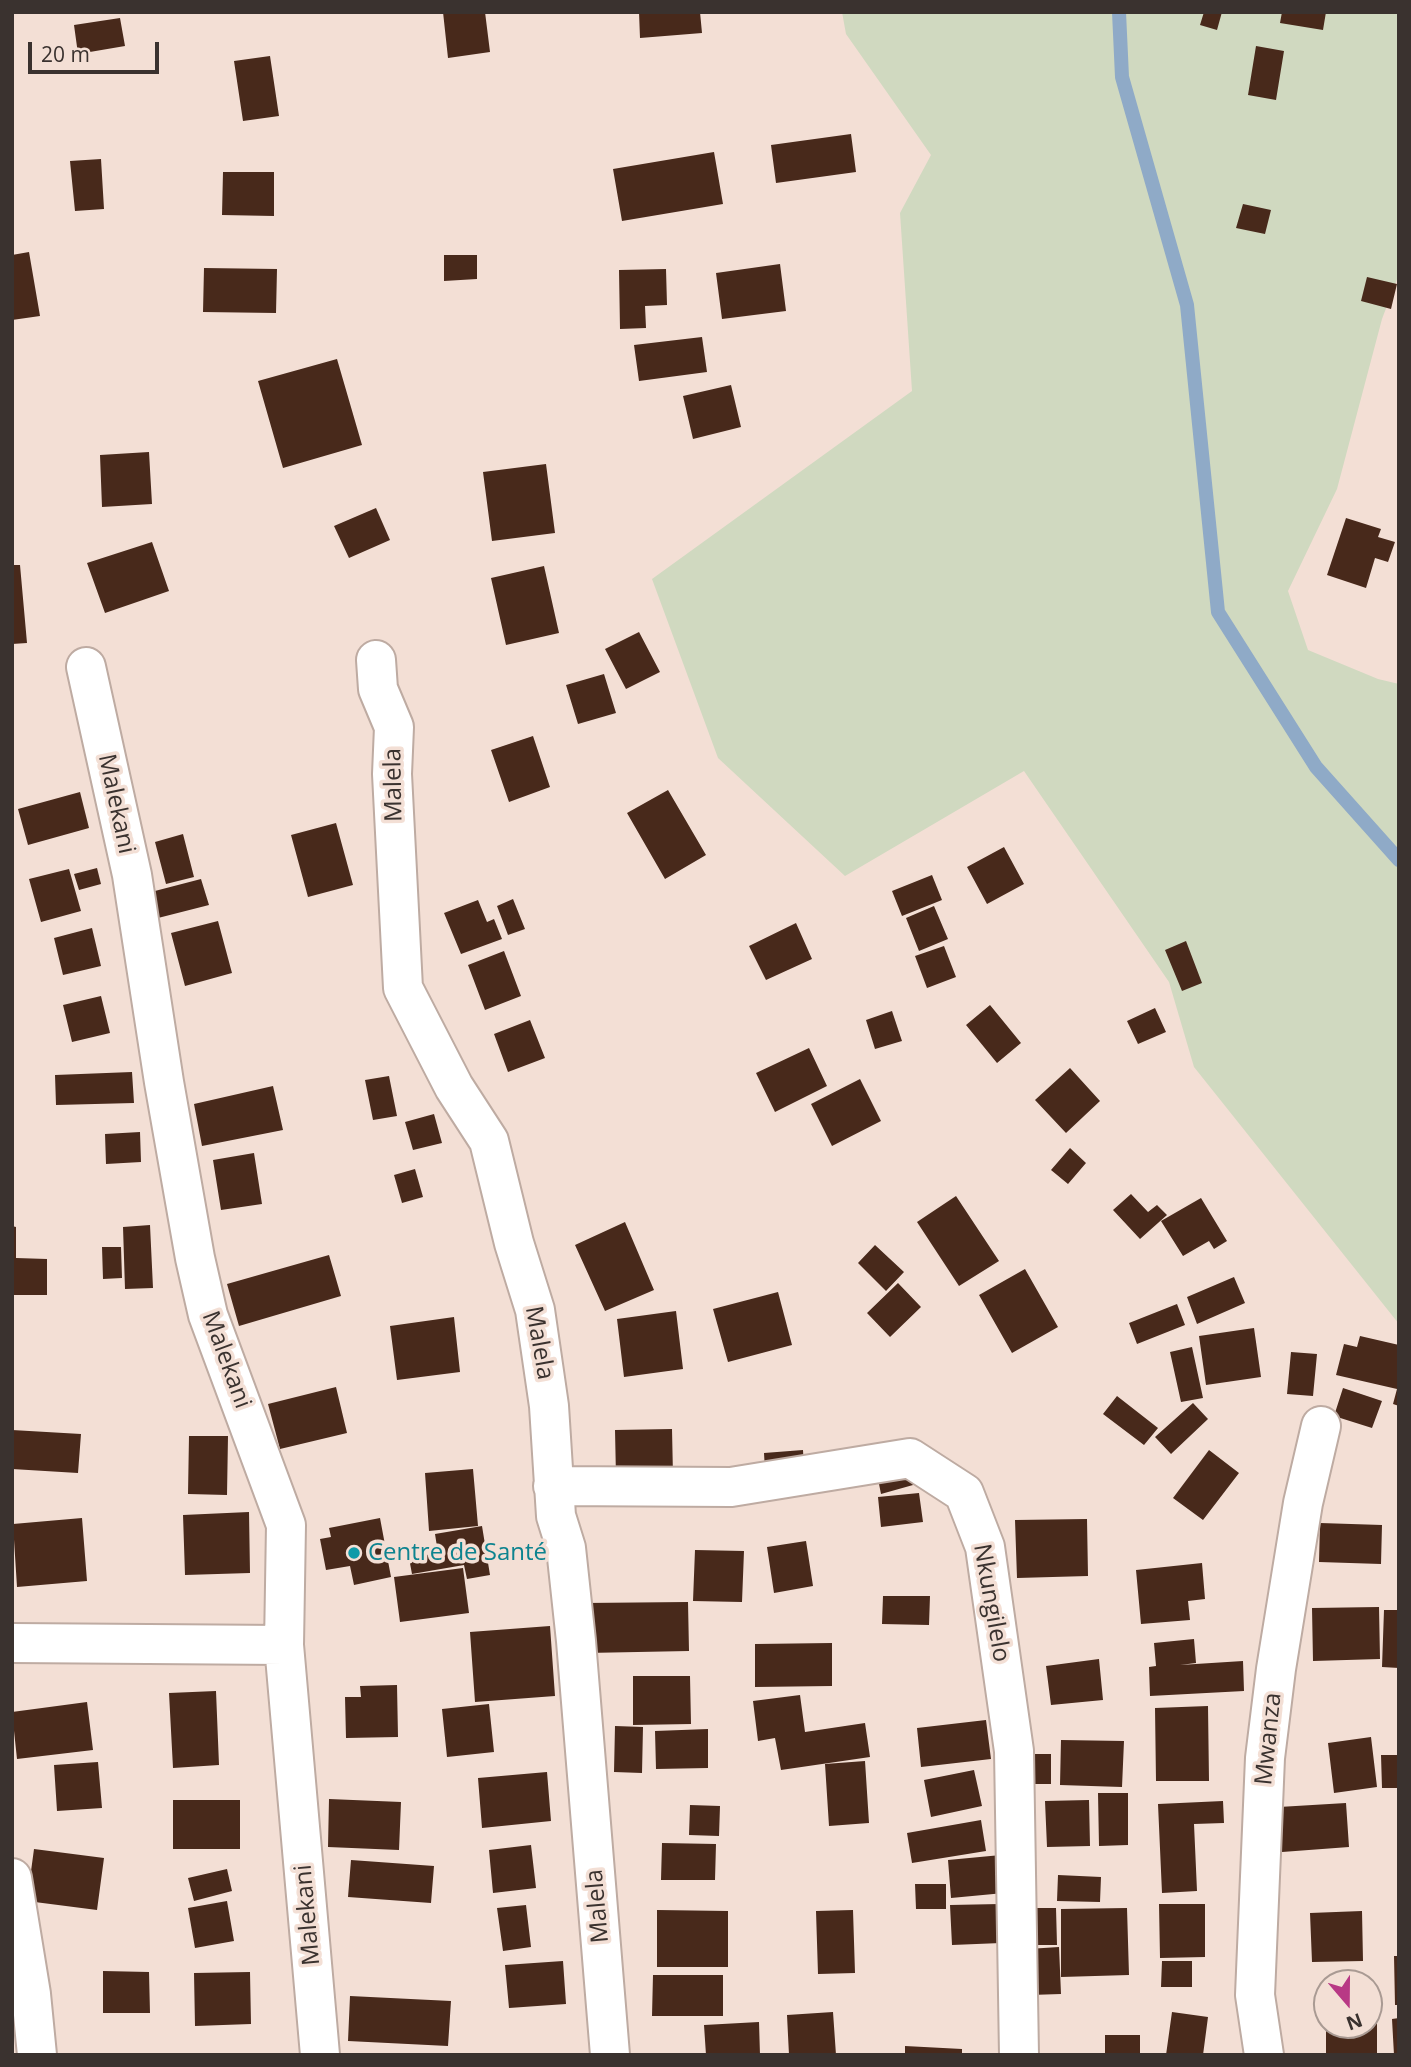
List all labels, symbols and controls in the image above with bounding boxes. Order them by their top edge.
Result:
scale bar [32,28,163,72]
text: 20 m [41,40,90,68]
street label: Malela [379,748,409,822]
street label: Malekani [91,752,141,856]
street label: Malela [518,1304,560,1382]
street label: Malekani [195,1308,257,1412]
place label: Centre de Santé [368,1539,547,1567]
street label: Nkungilelo [966,1542,1016,1664]
marker: Centre de Santé [346,1545,362,1561]
street label: Mwanza [1250,1691,1288,1787]
street label: Malekani [289,1863,327,1967]
street label: Malela [580,1868,616,1944]
north arrow [1313,1969,1383,2039]
text: N [1343,2007,1366,2037]

